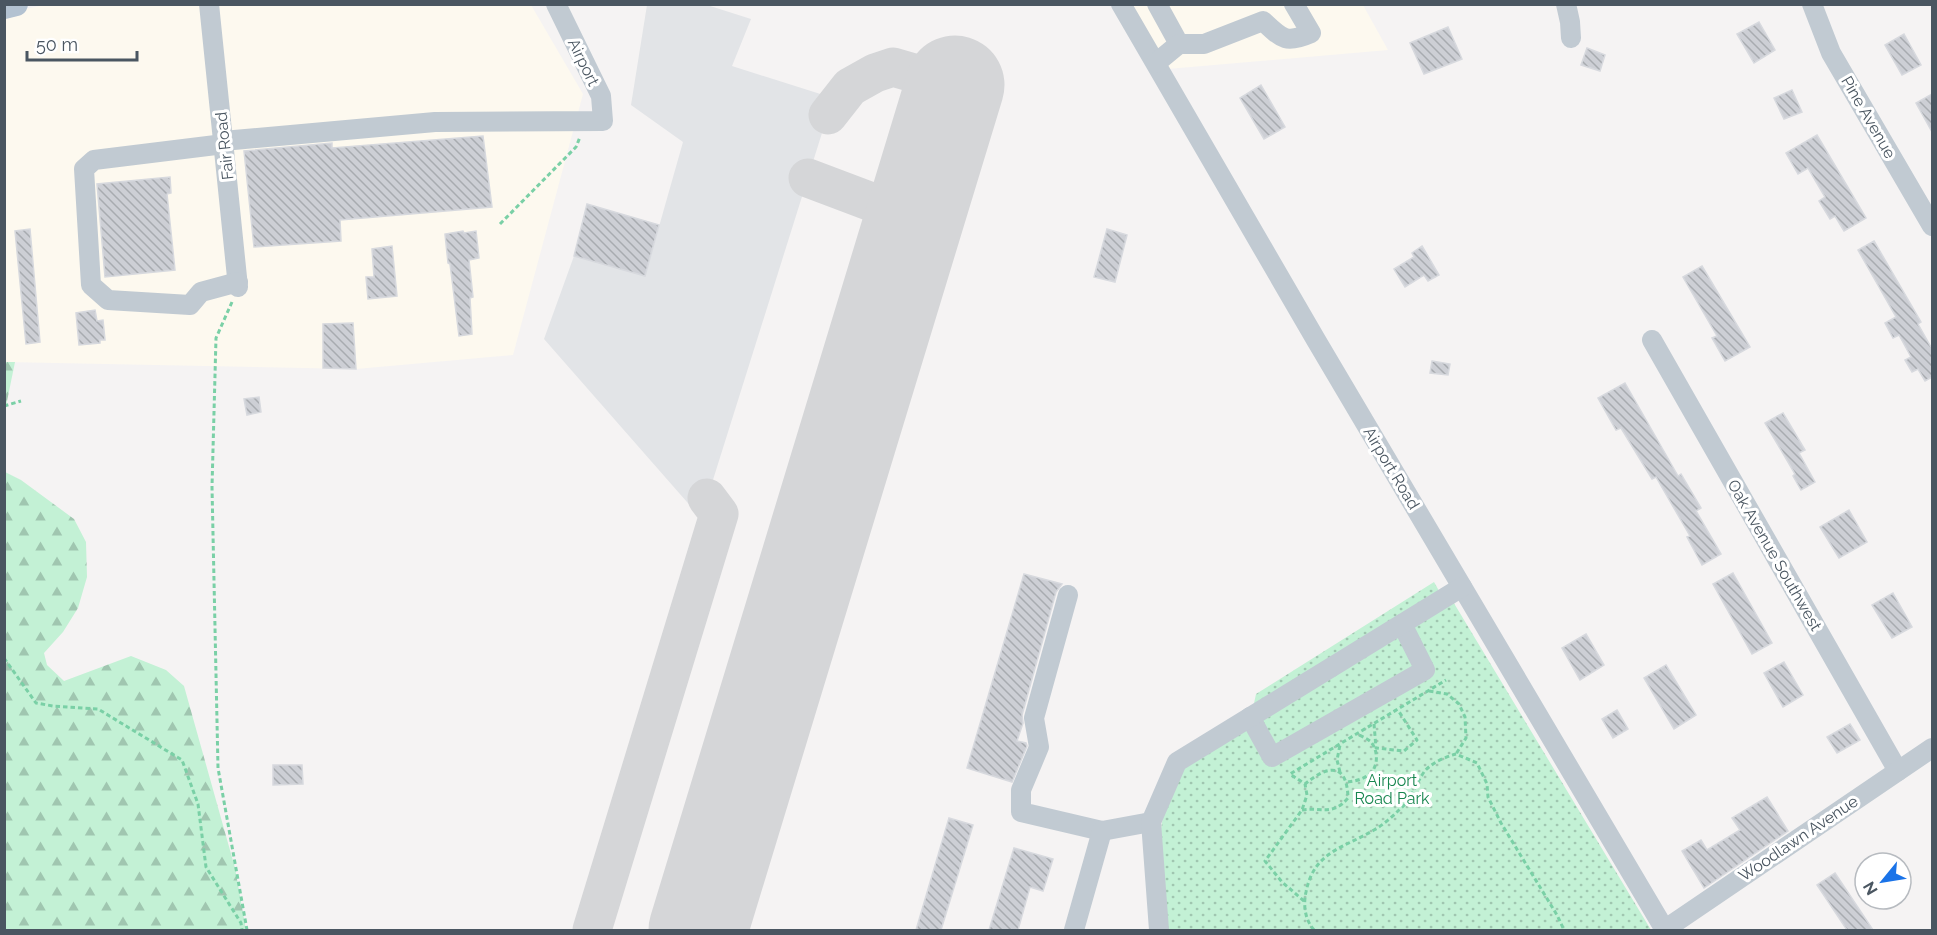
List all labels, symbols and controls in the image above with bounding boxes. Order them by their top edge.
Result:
scale bar [27,24,136,62]
text: 50 m [36,34,78,55]
street label: Airport [564,35,603,90]
street label: Pine Avenue [1837,73,1900,162]
street label: Fair Road [211,111,238,181]
street label: Airport Road [1360,424,1424,513]
street label: Oak Avenue Southwest [1723,476,1826,635]
park label: Airport Road Park [1354,771,1430,808]
street label: Woodlawn Avenue [1735,792,1861,885]
north arrow [1853,851,1913,911]
text: N [1859,878,1882,898]

